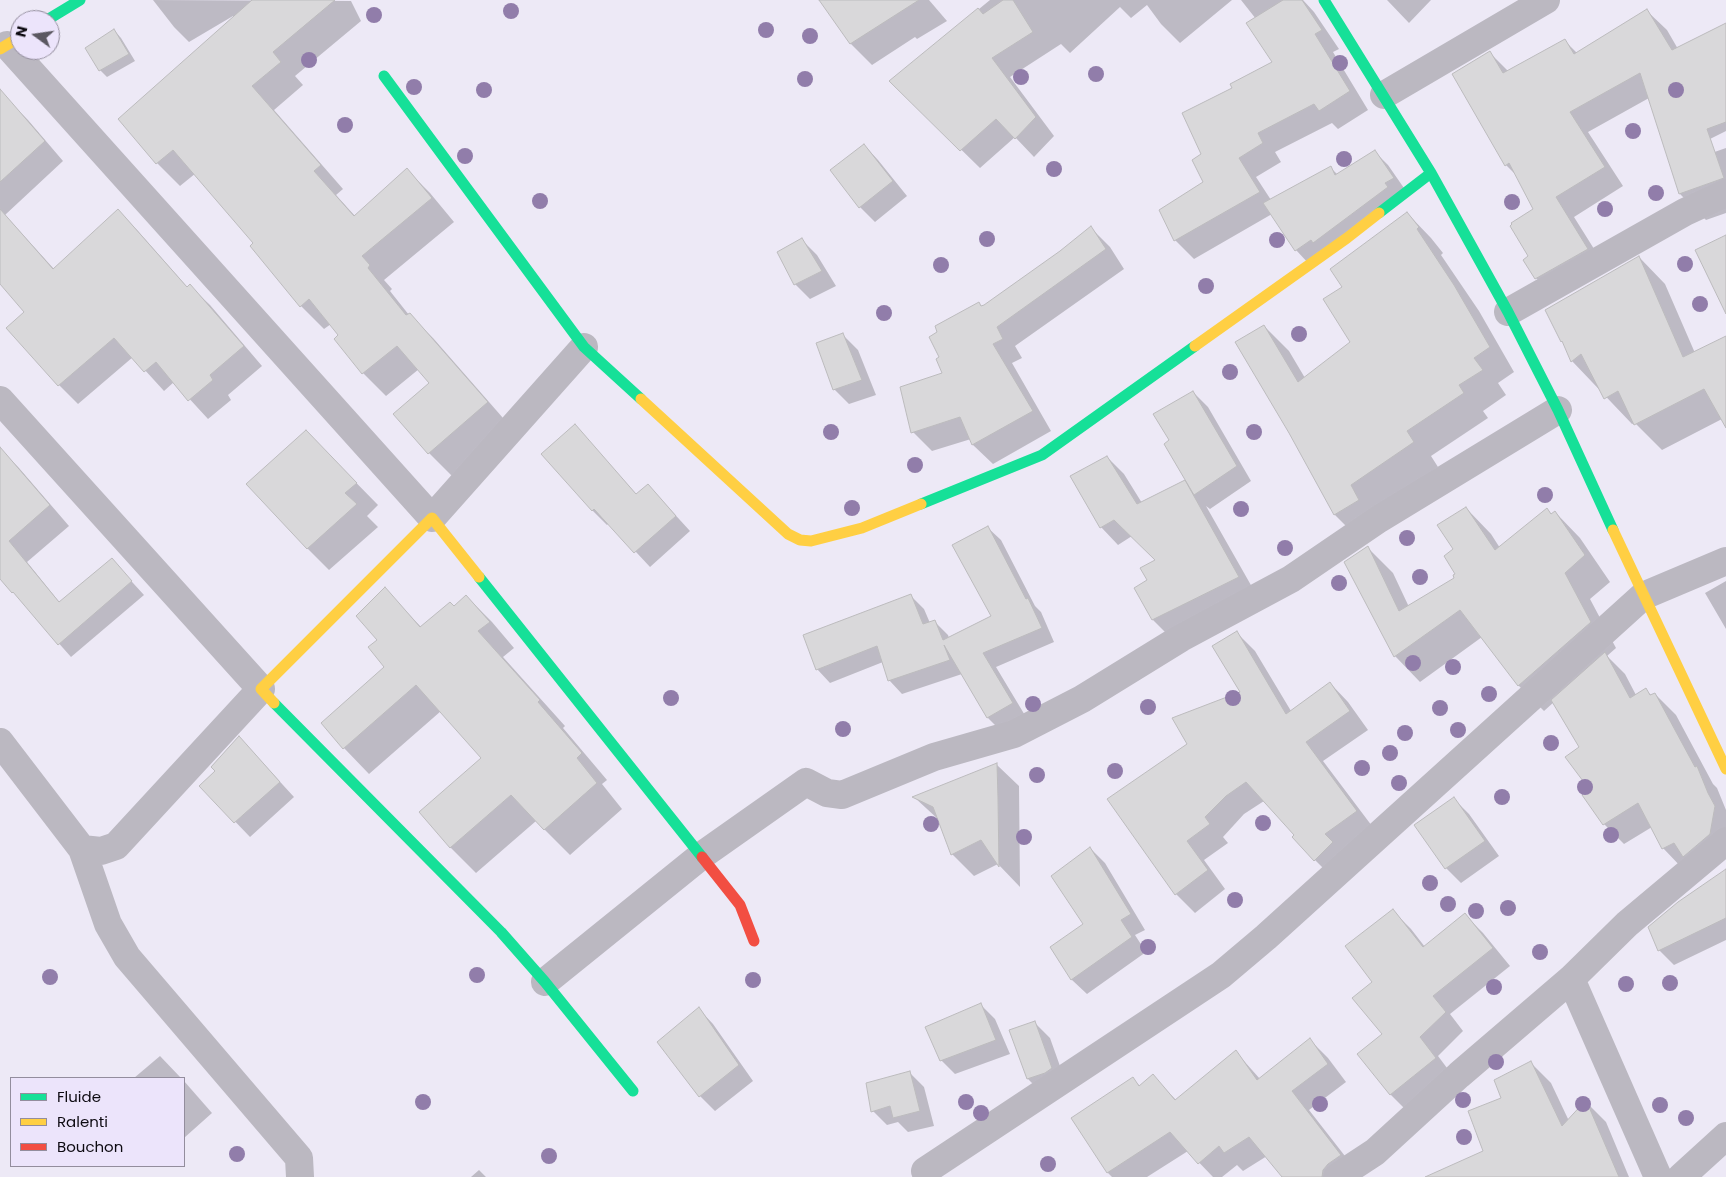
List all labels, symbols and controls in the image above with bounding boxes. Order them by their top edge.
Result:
north arrow [10,10,60,60]
text: N [10,24,32,39]
legend [10,1077,185,1167]
text: Fluide [57,1086,101,1107]
text: Ralenti [57,1111,108,1132]
text: Bouchon [57,1136,123,1157]

